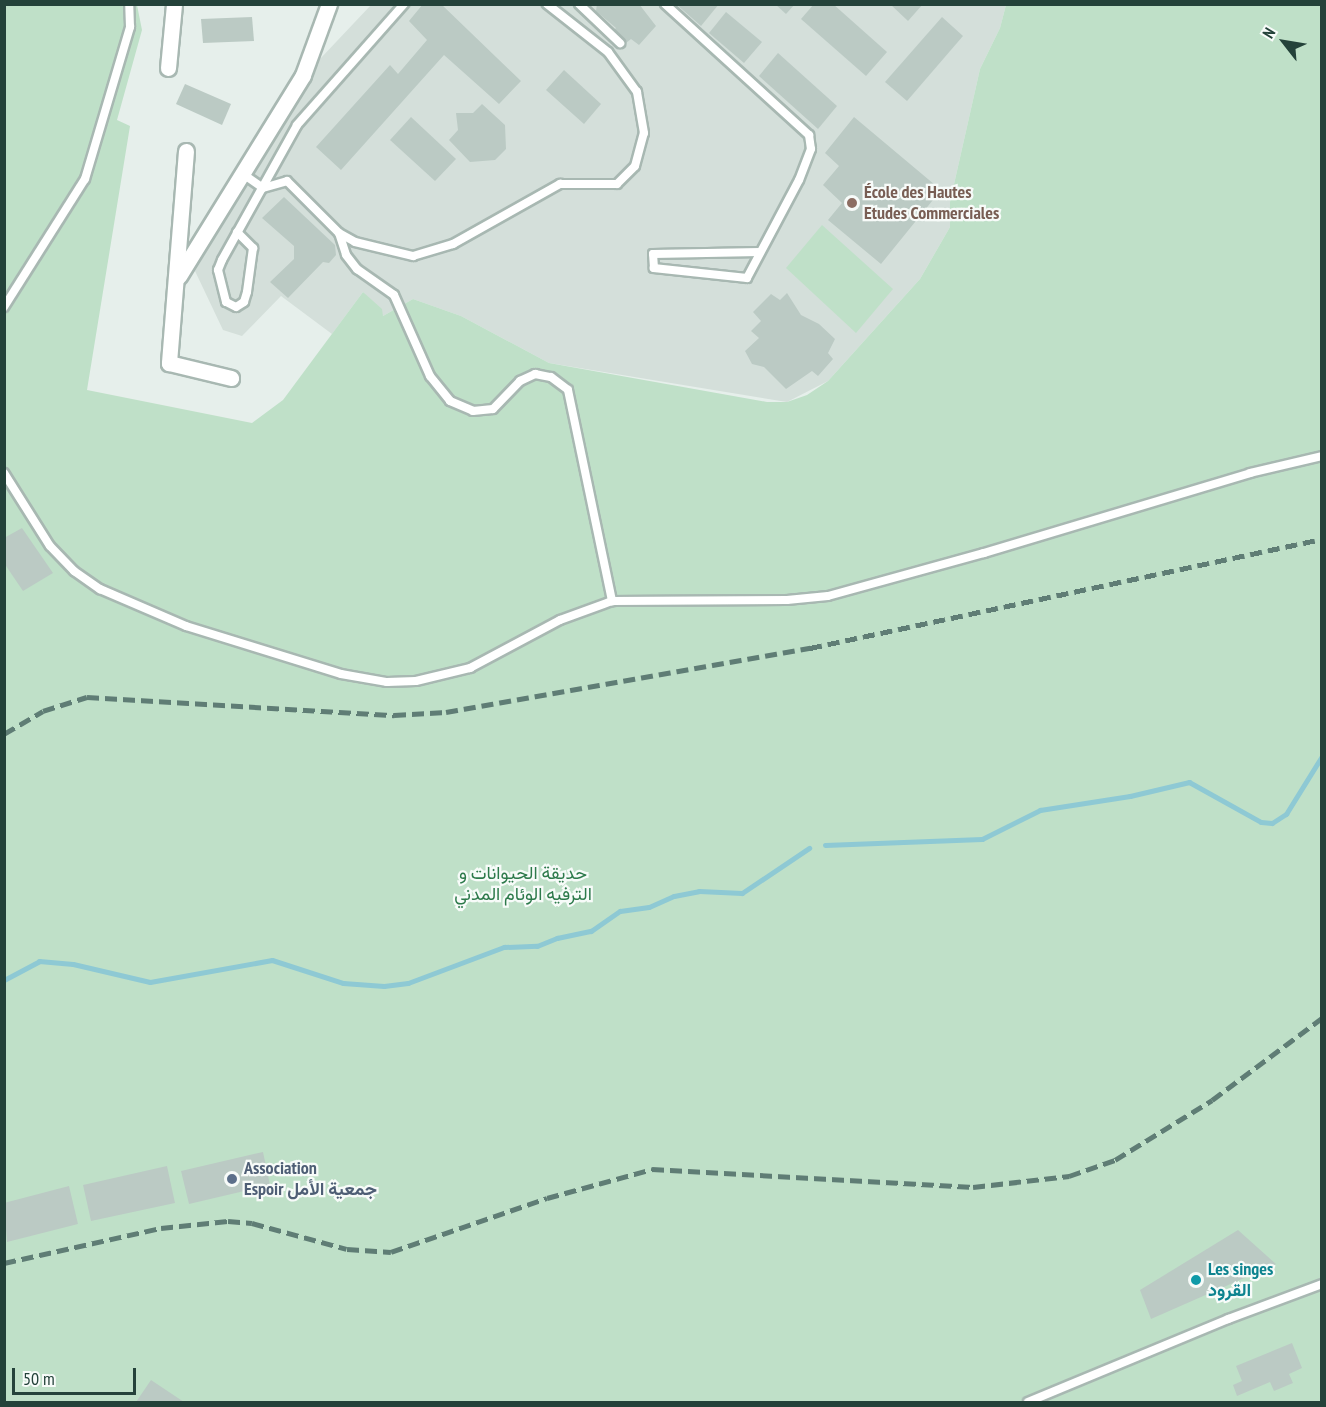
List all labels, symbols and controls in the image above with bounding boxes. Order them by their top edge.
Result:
north arrow [1254,12,1314,72]
text: N [1258,24,1279,42]
place label: École des Hautes Etudes Commerciales [864,182,999,224]
marker: École des Hautes Etudes Commerciales [845,196,859,210]
park label: حديقة الحيوانات و الترفيه الوئام المدني [454,863,592,906]
place label: Association Espoir جمعية الأمل [244,1158,377,1200]
marker: Association Espoir جمعية الأمل [225,1172,239,1186]
place label: Les singes القرود [1208,1259,1273,1302]
marker: Les singes القرود [1189,1273,1203,1287]
scale bar [15,1356,140,1394]
text: 50 m [23,1367,55,1390]

